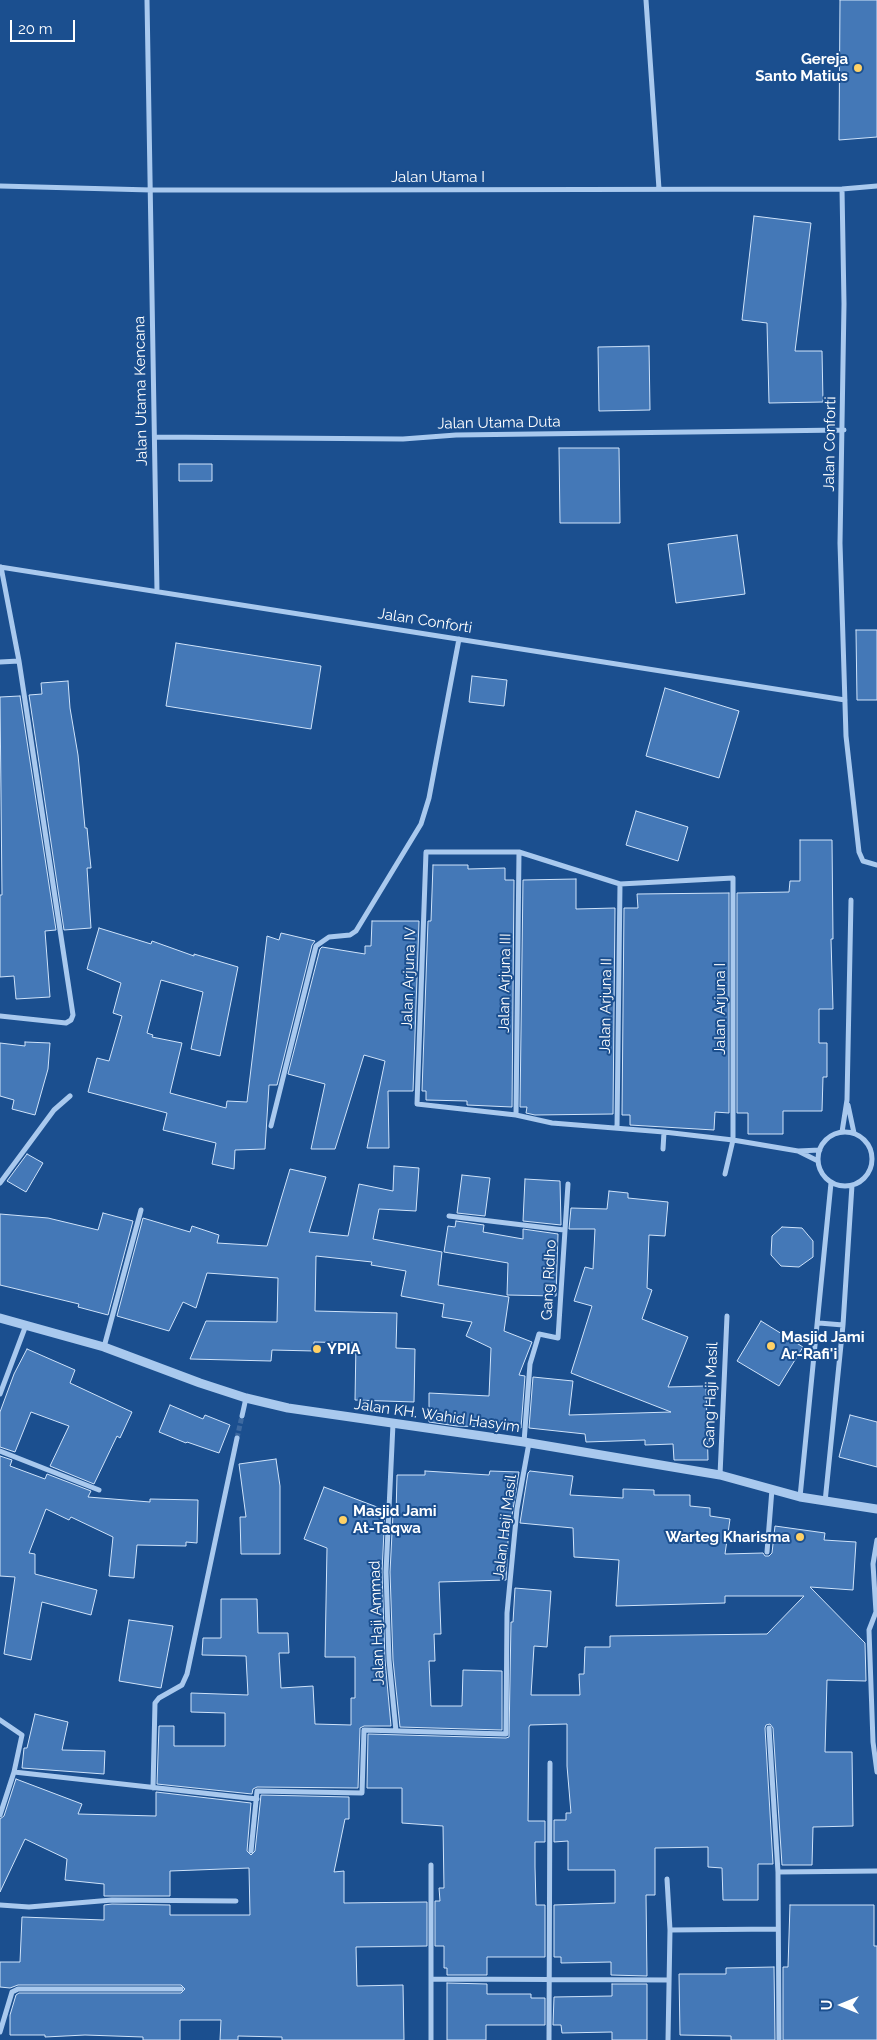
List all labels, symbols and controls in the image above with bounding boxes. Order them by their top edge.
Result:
scale bar [12,10,78,42]
text: 20 m [18,20,53,38]
place label: Gereja Santo Matius [755,50,848,85]
marker: Gereja Santo Matius [852,62,864,74]
street label: Jalan Utama I [391,168,485,186]
street label: Jalan Utama Kencana [131,316,151,466]
street label: Jalan Conforti [820,396,840,492]
street label: Jalan Utama Duta [437,413,561,433]
street label: Jalan Conforti [377,605,473,637]
street label: Jalan Arjuna IV [398,927,420,1029]
street label: Jalan Arjuna III [495,933,515,1033]
street label: Jalan Arjuna II [596,958,616,1054]
street label: Jalan Arjuna I [711,963,729,1055]
street label: Gang Ridho [538,1239,560,1321]
place label: Masjid Jami Ar-Rafi'i [781,1328,865,1363]
place label: YPIA [327,1340,361,1358]
marker: Masjid Jami Ar-Rafi'i [765,1340,777,1352]
street label: Gang Haji Masil [700,1342,722,1448]
marker: YPIA [311,1343,323,1355]
street label: Jalan KH. Wahid Hasyim [353,1395,521,1437]
street label: Jalan Haji Masil [490,1474,520,1580]
place label: Masjid Jami At-Taqwa [353,1502,437,1537]
marker: Masjid Jami At-Taqwa [337,1514,349,1526]
place label: Warteg Kharisma [666,1528,790,1546]
marker: Warteg Kharisma [794,1531,806,1543]
street label: Jalan Haji Ammad [366,1560,388,1686]
north arrow [817,1980,867,2030]
text: U [819,2000,835,2010]

